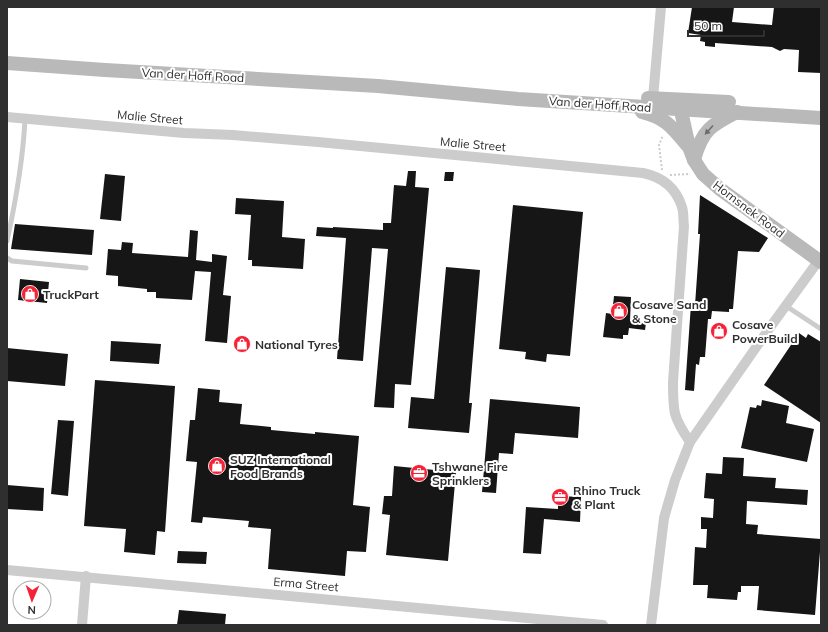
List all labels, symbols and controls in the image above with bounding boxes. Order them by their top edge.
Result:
scale bar [688,12,764,38]
text: 50 m [694,18,722,33]
street label: Van der Hoff Road [141,65,245,85]
street label: Van der Hoff Road [548,93,652,115]
street label: Malie Street [116,107,184,127]
one-way arrow [704,125,713,135]
street label: Malie Street [439,134,507,154]
street label: Hornsnek Road [710,177,788,241]
shop icon: TruckPart [20,284,40,304]
place label: TruckPart [43,287,99,302]
place label: Cosave Sand & Stone [632,297,706,326]
shop icon: Cosave Sand & Stone [609,301,629,321]
place label: Cosave PowerBuild [732,317,798,346]
shop icon: Cosave PowerBuild [709,321,729,341]
shop icon: National Tyres [232,334,252,354]
place label: National Tyres [255,337,338,352]
place label: SUZ International Food Brands [230,452,331,481]
shop icon: SUZ International Food Brands [207,456,227,476]
place label: Tshwane Fire Sprinklers [432,459,508,488]
office icon: Tshwane Fire Sprinklers [409,463,429,483]
place label: Rhino Truck & Plant [573,483,641,512]
office icon: Rhino Truck & Plant [550,487,570,507]
street label: Erma Street [273,574,339,594]
north arrow [12,580,52,620]
text: N [27,603,36,617]

